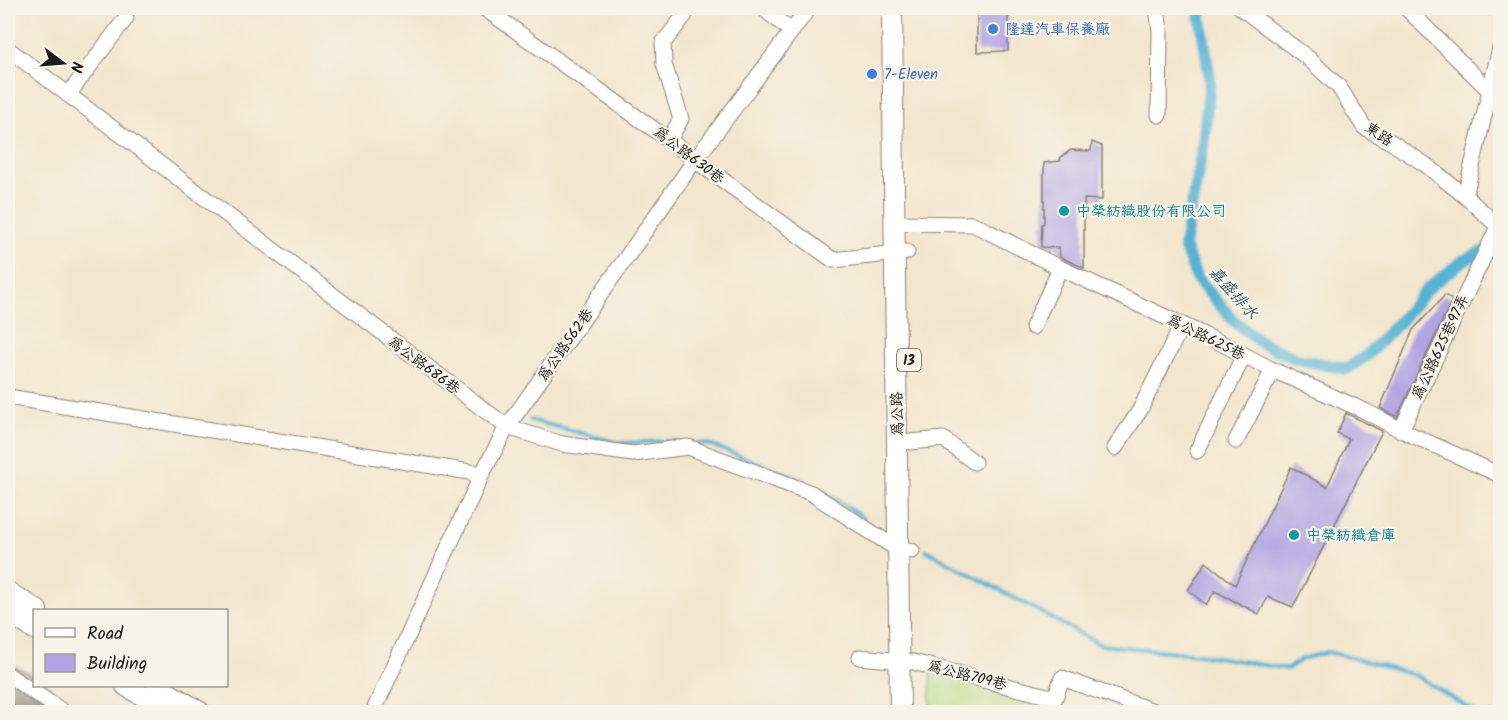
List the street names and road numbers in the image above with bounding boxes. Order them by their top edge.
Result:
street label: 東路 [1359,117,1398,153]
street label: 為公路630巷 [647,121,729,191]
street label: 為公路625巷97弄 [1406,291,1476,404]
street label: 為公路562巷 [532,304,600,387]
street label: 為公路625巷 [1162,308,1249,367]
street label: 為公路686巷 [382,330,465,401]
road number: 13 [897,349,921,371]
street label: 為公路 [886,391,910,437]
street label: 為公路709巷 [924,654,1009,698]

